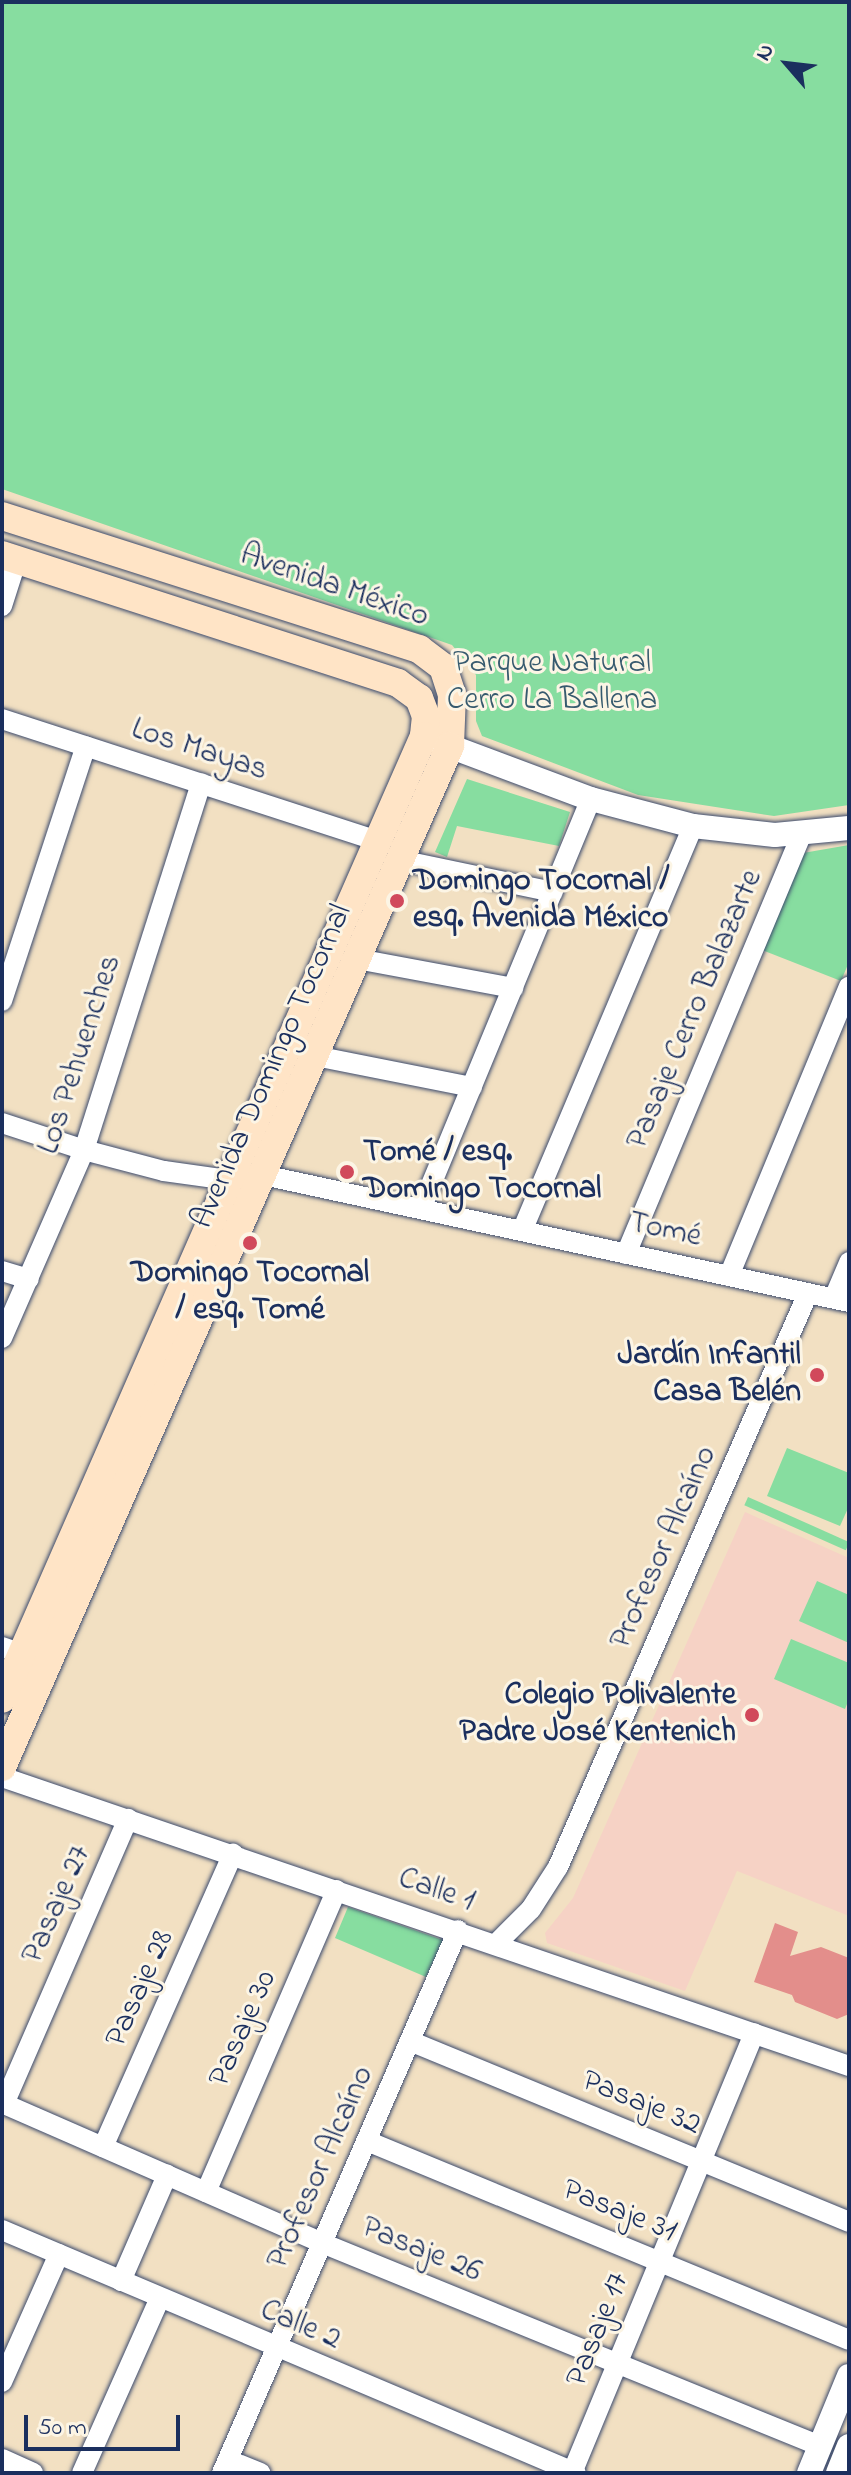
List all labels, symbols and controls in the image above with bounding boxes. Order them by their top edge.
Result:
north arrow [747,24,827,104]
text: N [748,39,783,67]
street label: Avenida México [235,537,433,637]
park label: Parque Natural Cerro La Ballena [447,646,657,721]
street label: Los Mayas [126,711,272,791]
place label: Domingo Tocornal / esq. Avenida México [413,864,669,939]
street label: Pasaje Cerro Balazarte [620,865,772,1155]
marker: Domingo Tocornal / esq. Avenida México [388,892,406,910]
street label: Avenida Domingo Tocornal [184,899,362,1235]
street label: Los Pehuenches [31,951,131,1159]
place label: Tomé / esq. Domingo Tocornal [363,1135,601,1210]
marker: Tomé / esq. Domingo Tocornal [338,1163,356,1181]
street label: Tomé [625,1205,705,1257]
marker: Domingo Tocornal / esq. Tomé [241,1234,259,1252]
place label: Domingo Tocornal / esq. Tomé [131,1256,369,1331]
place label: Jardín Infantil Casa Belén [618,1338,801,1413]
marker: Jardín Infantil Casa Belén [808,1366,826,1384]
street label: Profesor Alcaíno [603,1441,727,1655]
place label: Colegio Polivalente Padre José Kentenich [459,1678,736,1753]
marker: Colegio Polivalente Padre José Kentenich [743,1706,761,1724]
street label: Pasaje 27 [15,1840,101,1970]
street label: Calle 1 [393,1860,479,1922]
street label: Pasaje 28 [98,1925,184,2053]
street label: Pasaje 30 [201,1965,287,2093]
street label: Profesor Alcaíno [260,2061,384,2275]
street label: Pasaje 32 [576,2063,706,2145]
street label: Pasaje 31 [556,2172,682,2252]
street label: Pasaje 26 [355,2210,487,2292]
street label: Pasaje 17 [559,2267,639,2393]
street label: Calle 2 [254,2292,346,2360]
scale bar [28,2399,184,2449]
text: 50 m [38,2411,87,2446]

